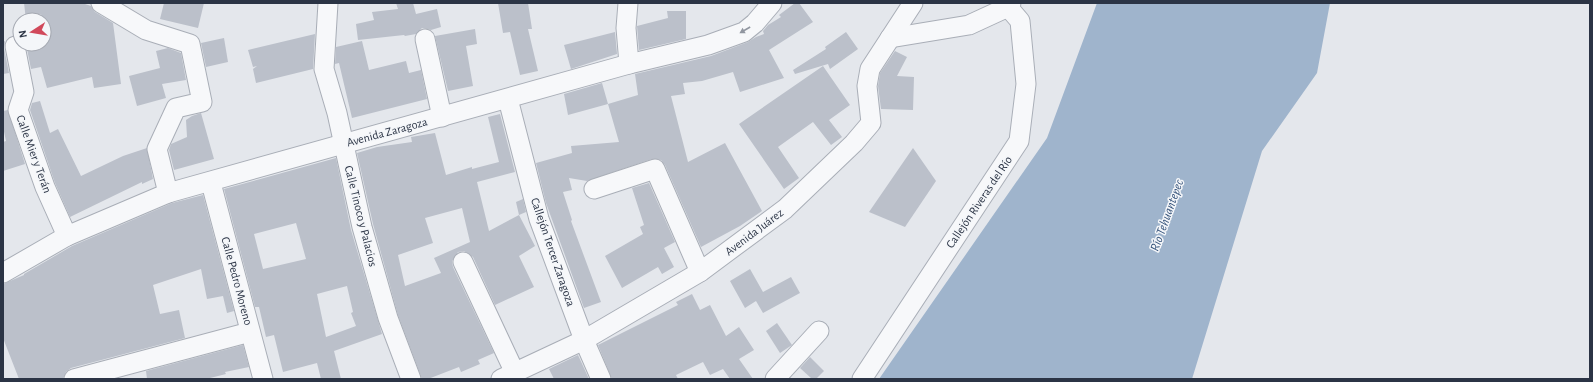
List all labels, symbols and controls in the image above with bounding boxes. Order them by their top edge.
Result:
north arrow [12,12,52,52]
one-way arrow [739,26,751,33]
text: N [17,29,29,39]
street label: Calle Mier y Terán [13,113,54,195]
street label: Avenida Zaragoza [345,115,429,149]
street label: Callejón Riveras del Río [944,154,1015,251]
street label: Calle Tinoco y Palacios [342,164,379,268]
water label: Río Tehuantepec [1148,177,1187,253]
street label: Callejón Tercer Zaragoza [528,196,577,309]
street label: Avenida Juárez [723,206,785,258]
street label: Calle Pedro Moreno [219,236,255,327]

